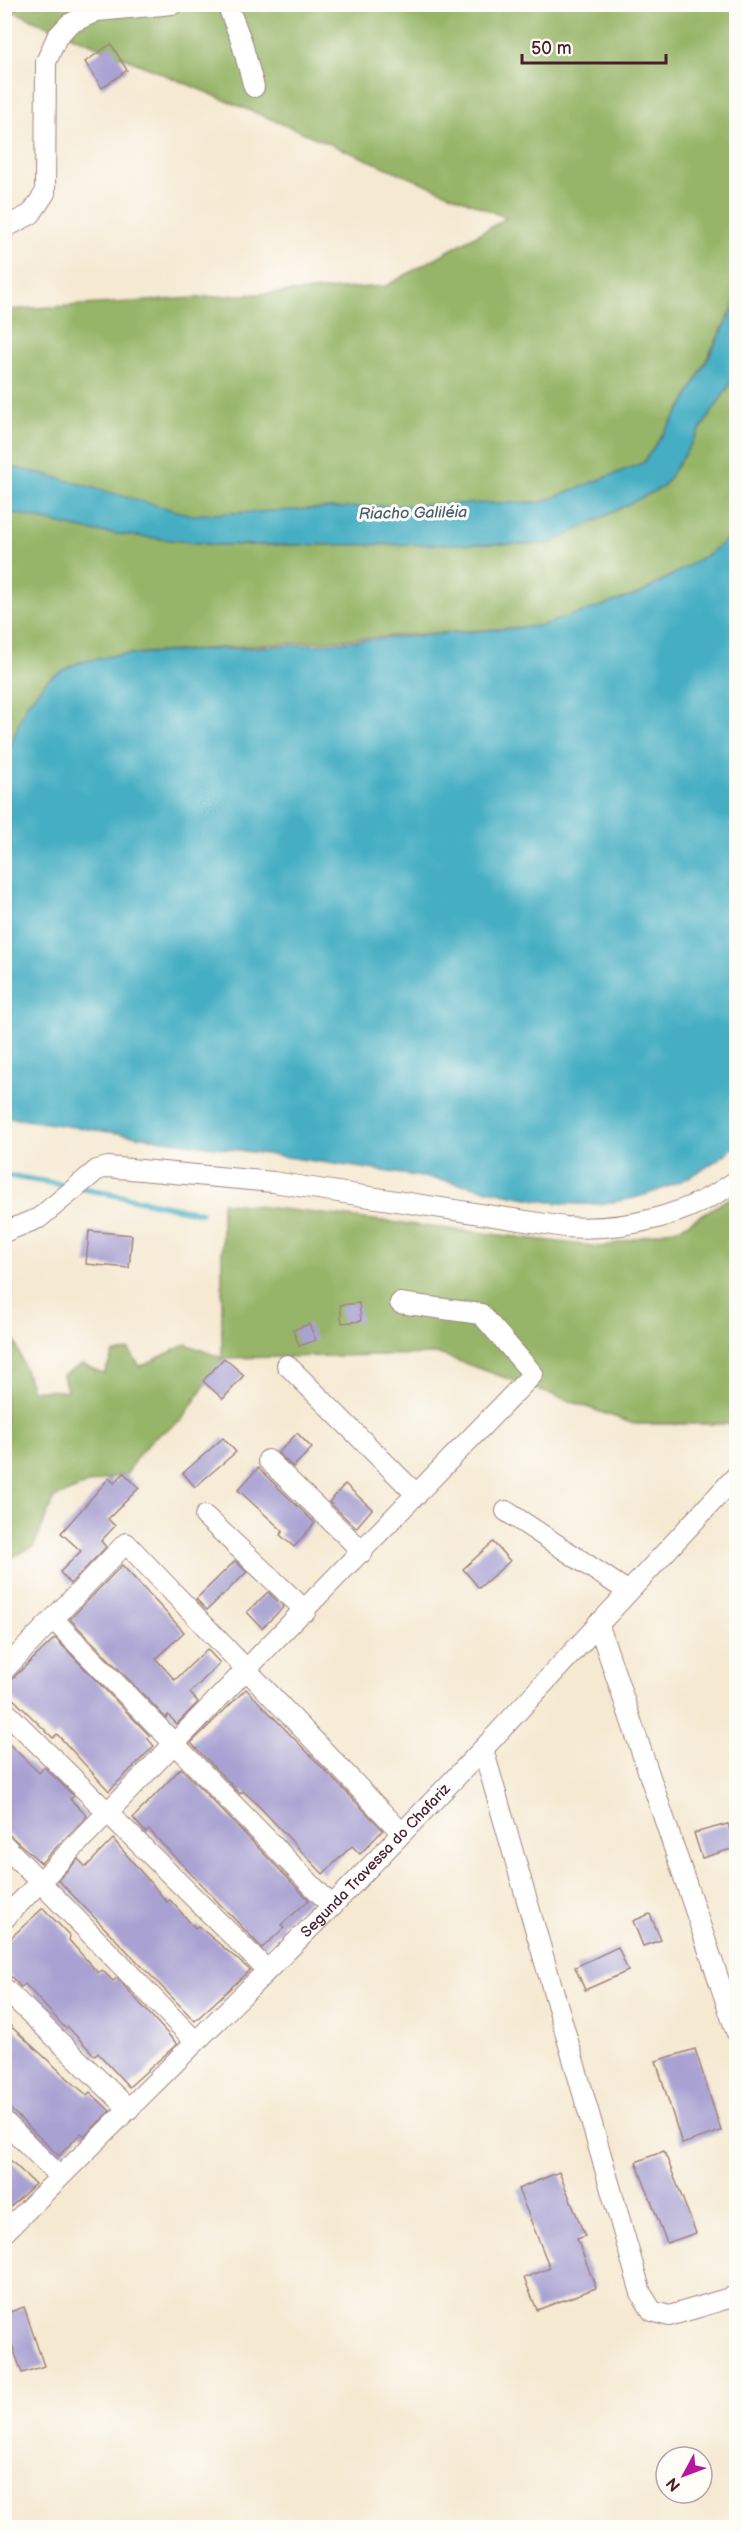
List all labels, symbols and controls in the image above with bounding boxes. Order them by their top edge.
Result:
scale bar [522,27,666,65]
text: 50 m [531,38,572,59]
water label: Riacho Galiléia [359,503,467,524]
street label: Segunda Travessa do Chafariz [297,1779,455,1942]
north arrow [654,2445,714,2505]
text: N [663,2473,685,2495]

